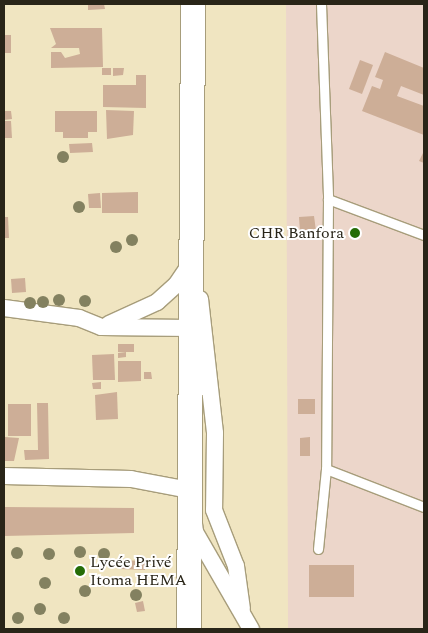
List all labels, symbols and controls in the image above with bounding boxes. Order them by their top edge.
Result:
place label: CHR Banfora [249,223,344,243]
marker: CHR Banfora [348,226,362,240]
place label: Lycée Privé Itoma HEMA [90,552,187,590]
marker: Lycée Privé Itoma HEMA [74,565,86,577]

